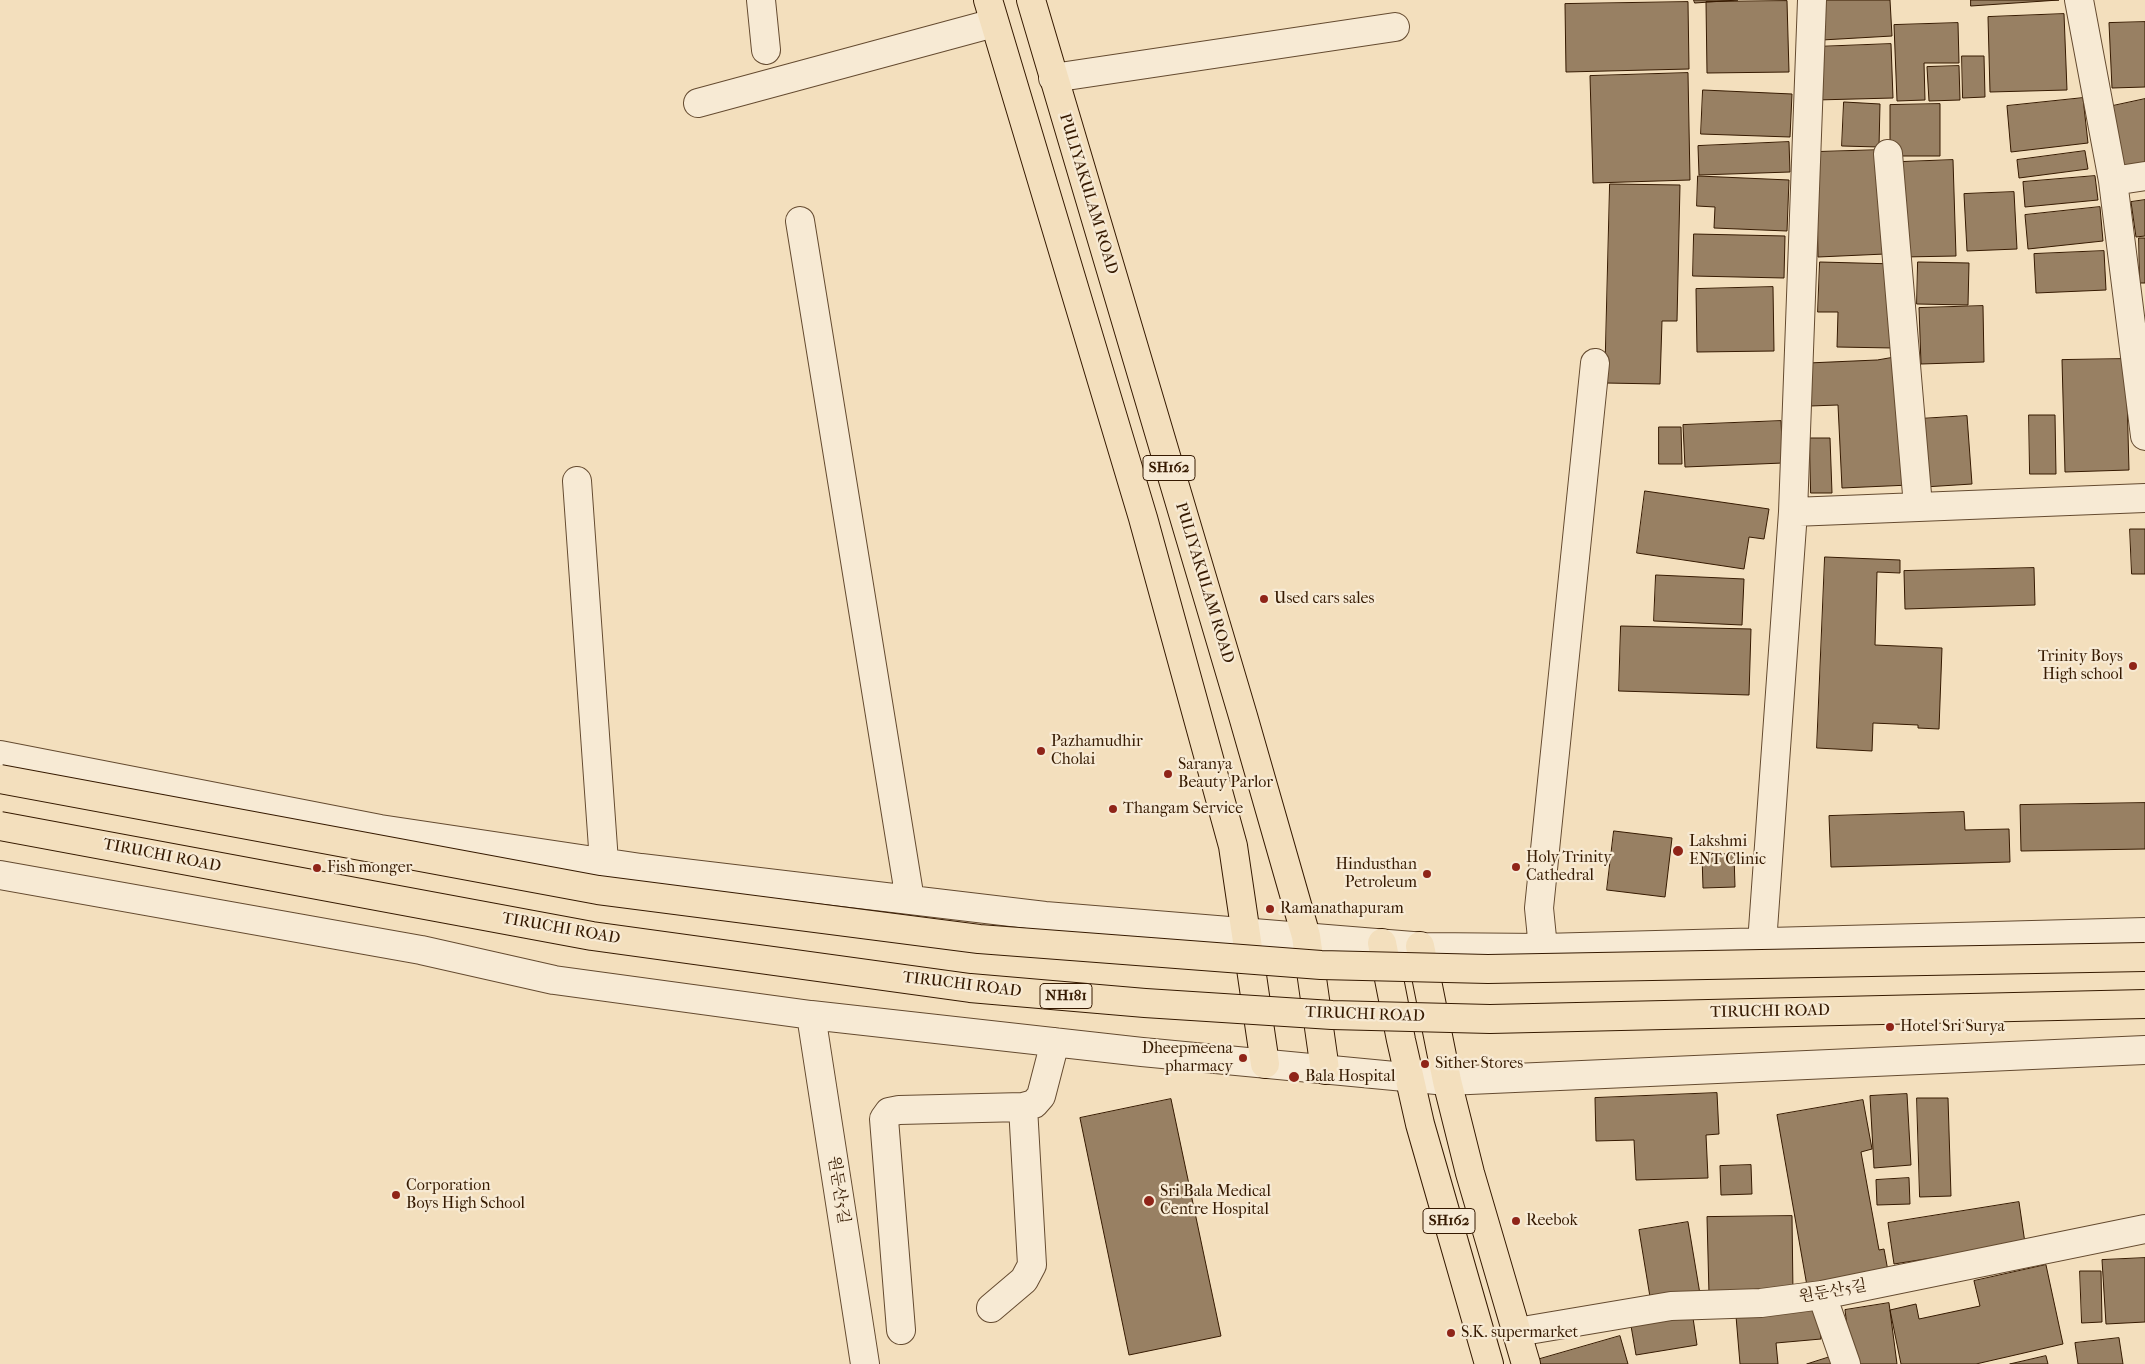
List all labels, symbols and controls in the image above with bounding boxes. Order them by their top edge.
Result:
street label: PULIYAKULAM ROAD [1054,111,1122,277]
road number: SH162 [1143,456,1195,480]
street label: PULIYAKULAM ROAD [1170,500,1238,666]
place label: Used cars sales [1274,589,1374,609]
marker: Used cars sales [1258,593,1270,605]
place label: Trinity Boys High school [2038,647,2123,685]
marker: Trinity Boys High school [2127,660,2139,672]
place label: Pazhamudhir Cholai [1051,732,1143,770]
marker: Pazhamudhir Cholai [1035,745,1047,757]
place label: Saranya Beauty Parlor [1178,755,1273,793]
marker: Saranya Beauty Parlor [1162,768,1174,780]
place label: Thangam Service [1123,799,1243,819]
marker: Thangam Service [1107,803,1119,815]
place label: Lakshmi ENT Clinic [1689,832,1766,870]
street label: TIRUCHI ROAD [101,835,223,877]
marker: Lakshmi ENT Clinic [1671,844,1685,858]
place label: Holy Trinity Cathedral [1526,848,1612,886]
place label: Hindusthan Petroleum [1335,855,1417,893]
place label: Fish monger [327,858,412,878]
marker: Holy Trinity Cathedral [1510,861,1522,873]
marker: Fish monger [311,862,323,874]
marker: Hindusthan Petroleum [1421,868,1433,880]
place label: Ramanathapuram [1280,899,1404,919]
marker: Ramanathapuram [1264,903,1276,915]
street label: TIRUCHI ROAD [500,909,622,949]
street label: TIRUCHI ROAD [901,968,1023,1002]
road number: NH181 [1040,984,1092,1008]
street label: TIRUCHI ROAD [1710,1001,1830,1023]
street label: TIRUCHI ROAD [1305,1003,1425,1027]
place label: Hotel Sri Surya [1900,1017,2005,1037]
marker: Hotel Sri Surya [1884,1021,1896,1033]
place label: Dheepmeena pharmacy [1142,1039,1233,1077]
marker: Dheepmeena pharmacy [1237,1052,1249,1064]
place label: Sither Stores [1435,1054,1523,1074]
marker: Sither Stores [1419,1058,1431,1070]
place label: Bala Hospital [1305,1067,1395,1087]
marker: Bala Hospital [1287,1070,1301,1084]
street label: 원둔산5길 [823,1155,853,1225]
place label: Corporation Boys High School [406,1176,525,1214]
place label: Sri Bala Medical Centre Hospital [1160,1182,1271,1220]
marker: Corporation Boys High School [390,1189,402,1201]
marker: Sri Bala Medical Centre Hospital [1142,1194,1156,1208]
road number: SH162 [1423,1208,1475,1234]
place label: Reebok [1526,1211,1578,1231]
marker: Reebok [1510,1215,1522,1227]
street label: 원둔산5길 [1797,1277,1869,1307]
place label: S.K. supermarket [1461,1323,1578,1343]
marker: S.K. supermarket [1445,1327,1457,1339]

